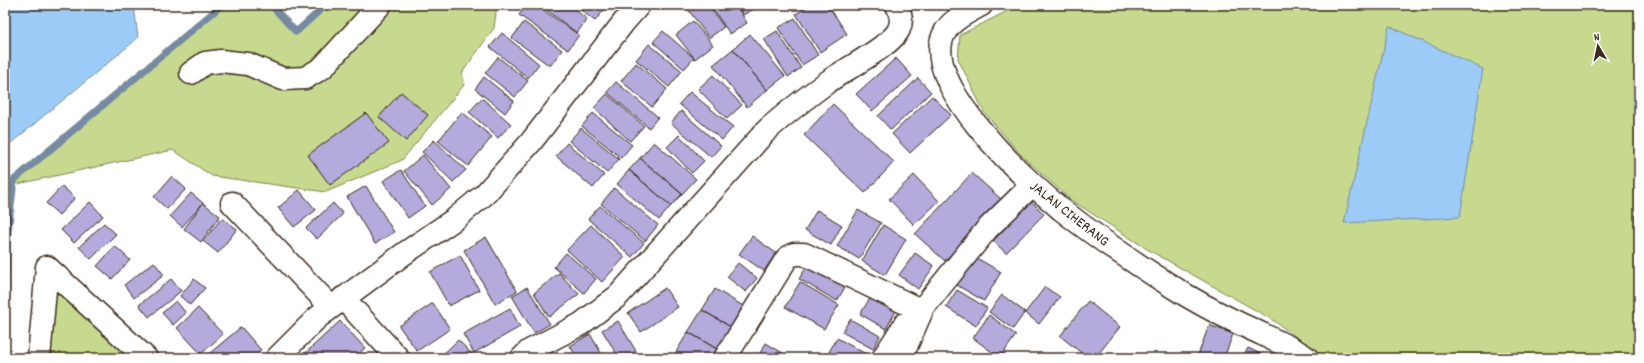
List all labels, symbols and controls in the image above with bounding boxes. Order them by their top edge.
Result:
north arrow [1578,26,1618,66]
text: N [1593,30,1601,46]
street label: JALAN CIHERANG [1024,176,1113,253]

